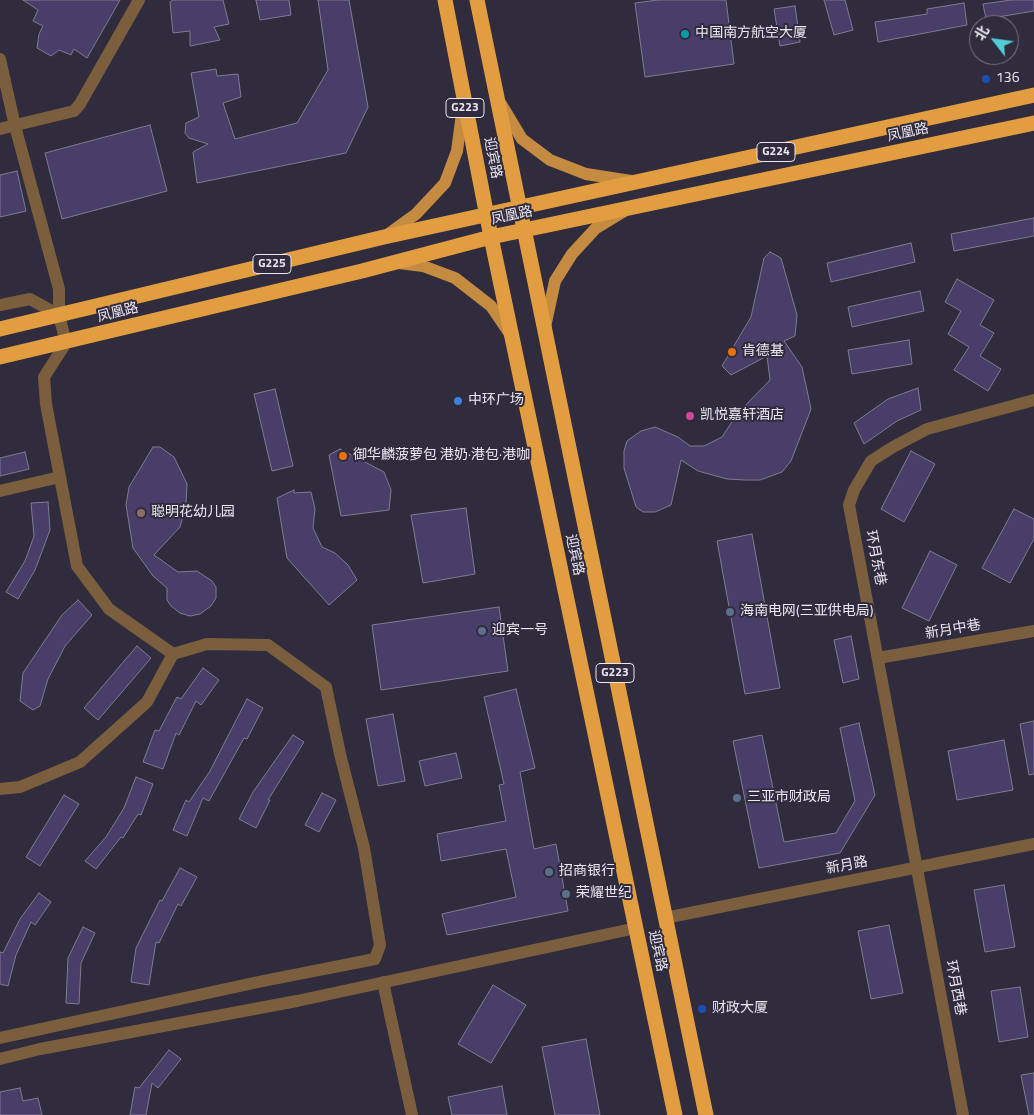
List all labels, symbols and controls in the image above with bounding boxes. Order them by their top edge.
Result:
north arrow [969,15,1019,65]
text: 北 [969,21,994,44]
place label: 中国南方航空大厦 [695,26,807,42]
marker: 中国南方航空大厦 [679,28,691,40]
place label: 136 [996,71,1020,87]
marker: 136 [980,73,992,85]
road number: G223 [446,99,484,118]
street label: 凤凰路 [886,120,930,146]
street label: 迎宾路 [480,136,504,180]
road number: G224 [757,142,795,162]
street label: 凤凰路 [490,203,534,229]
road number: G225 [253,254,291,274]
street label: 凤凰路 [96,300,140,326]
place label: 肯德基 [742,344,784,360]
marker: 肯德基 [726,346,738,358]
place label: 中环广场 [468,393,524,409]
marker: 中环广场 [452,395,464,407]
place label: 凯悦嘉轩酒店 [700,408,784,424]
marker: 凯悦嘉轩酒店 [684,410,696,422]
place label: 御华麟菠萝包 港奶·港包·港咖 [353,448,530,464]
marker: 御华麟菠萝包 港奶·港包·港咖 [337,450,349,462]
place label: 聪明花幼儿园 [151,505,235,521]
marker: 聪明花幼儿园 [135,507,147,519]
street label: 环月东巷 [861,529,889,587]
street label: 迎宾路 [561,533,587,577]
place label: 海南电网(三亚供电局) [740,604,873,620]
marker: 海南电网(三亚供电局) [724,606,736,618]
street label: 新月中巷 [924,617,982,643]
place label: 迎宾一号 [492,623,548,639]
marker: 迎宾一号 [476,625,488,637]
road number: G223 [596,664,634,682]
place label: 三亚市财政局 [747,790,831,806]
marker: 三亚市财政局 [731,792,743,804]
street label: 新月路 [825,854,869,878]
place label: 招商银行 [559,864,615,880]
marker: 招商银行 [543,866,555,878]
place label: 荣耀世纪 [576,886,632,902]
marker: 荣耀世纪 [560,888,572,900]
street label: 迎宾路 [644,929,670,973]
street label: 环月西巷 [941,959,969,1017]
place label: 财政大厦 [712,1001,768,1017]
marker: 财政大厦 [696,1003,708,1015]

